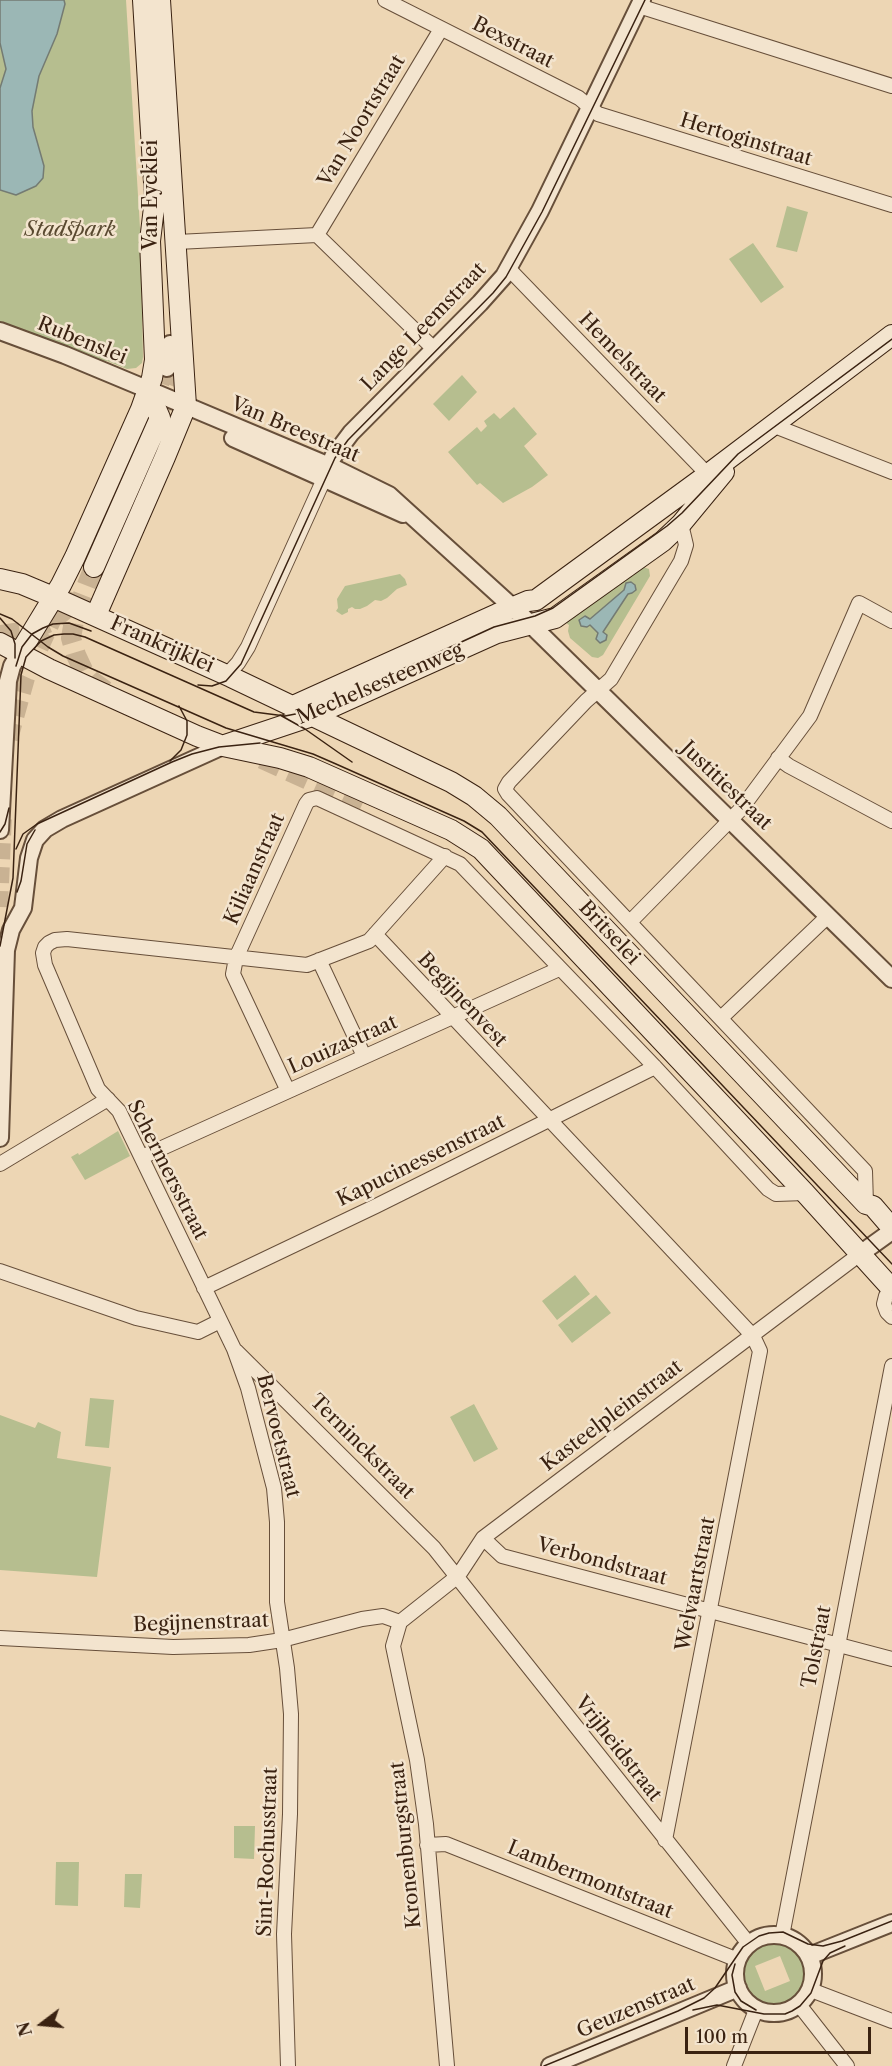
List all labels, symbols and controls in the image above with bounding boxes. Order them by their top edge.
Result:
street label: Bexstraat [468,12,558,74]
street label: Van Noortstraat [313,51,411,191]
street label: Hertoginstraat [677,109,815,171]
street label: Van Eycklei [139,140,163,250]
park label: Stadspark [24,218,116,242]
street label: Lange Leemstraat [357,258,491,396]
street label: Hemelstraat [573,308,671,408]
street label: Rubenslei [34,312,130,370]
street label: Van Breestraat [227,392,363,468]
street label: Frankrijklei [106,611,218,679]
street label: Mechelsesteenweg [293,638,467,730]
street label: Justitiestraat [675,737,777,835]
street label: Kiliaanstraat [220,810,290,928]
street label: Britselei [573,896,645,970]
street label: Begijnenvest [412,948,512,1052]
street label: Louizastraat [285,1010,401,1080]
street label: Schermersstraat [121,1096,213,1244]
street label: Kapucinessenstraat [333,1110,509,1212]
street label: Kasteelpleinstraat [537,1355,687,1477]
street label: Bervoetstraat [251,1372,305,1500]
street label: Terninckstraat [305,1390,419,1504]
street label: Welvaartstraat [671,1515,721,1653]
street label: Verbondstraat [534,1533,670,1591]
street label: Tolstraat [797,1604,837,1690]
street label: Begijnenstraat [133,1609,269,1637]
street label: Vrijheidstraat [569,1692,667,1806]
street label: Kronenburgstraat [385,1760,427,1930]
street label: Sint-Rochusstraat [253,1767,283,1937]
street label: Lambermontstraat [504,1836,676,1924]
street label: Geuzenstraat [573,1972,699,2044]
north arrow [12,1994,72,2054]
scale bar [688,2015,874,2053]
text: N [13,2020,36,2038]
text: 100 m [696,2026,748,2048]

